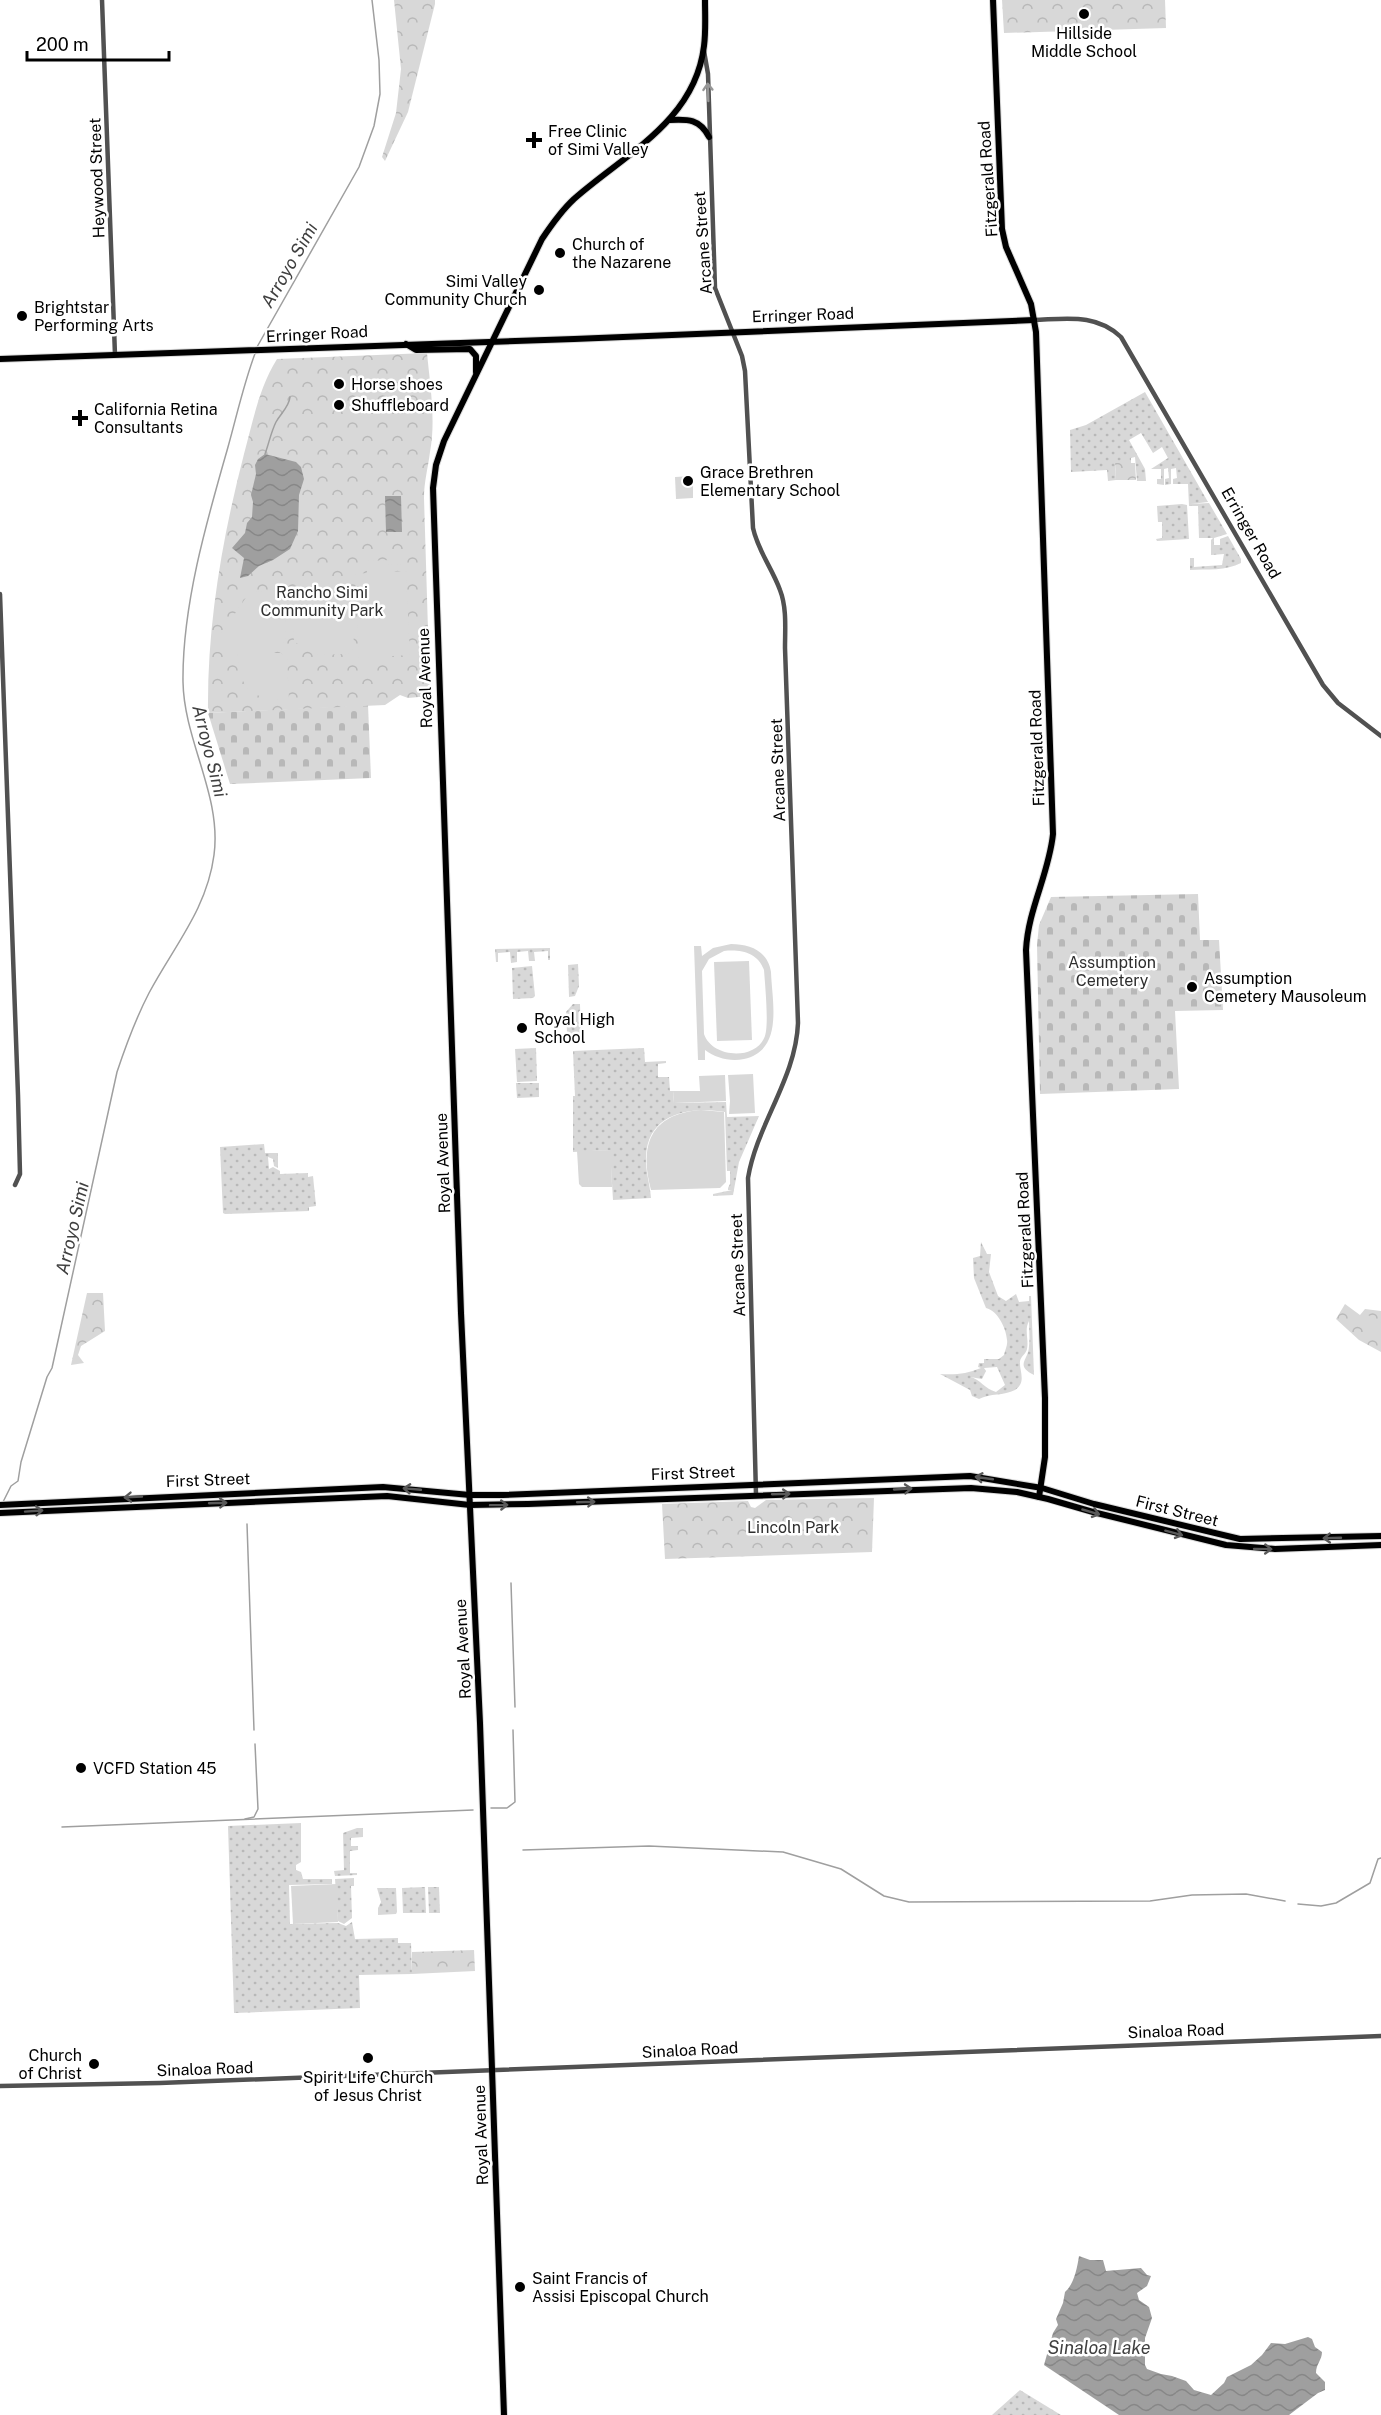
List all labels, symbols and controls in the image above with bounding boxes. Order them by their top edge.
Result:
marker: Hillside Middle School [1077,7,1091,21]
scale bar [27,24,170,62]
place label: Hillside Middle School [1031,24,1137,61]
text: 200 m [36,34,89,55]
one-way arrow [702,83,714,103]
street label: Heywood Street [85,118,109,238]
street label: Fitzgerald Road [974,120,1002,238]
place label: Free Clinic of Simi Valley [548,122,649,159]
marker: Free Clinic of Simi Valley [525,131,543,149]
street label: Arcane Street [690,191,716,295]
water label: Arroyo Simi [256,219,322,311]
place label: Church of the Nazarene [572,235,671,272]
marker: Church of the Nazarene [553,246,567,260]
place label: Simi Valley Community Church [385,272,527,309]
marker: Simi Valley Community Church [532,283,546,297]
place label: Brightstar Performing Arts [34,298,154,335]
street label: Erringer Road [752,304,854,326]
marker: Brightstar Performing Arts [15,309,29,323]
street label: Erringer Road [265,322,369,346]
place label: Horse shoes [351,375,443,394]
marker: Horse shoes [332,377,346,391]
place label: Shuffleboard [351,396,449,415]
marker: Shuffleboard [332,398,346,412]
place label: California Retina Consultants [94,400,218,437]
marker: California Retina Consultants [71,409,89,427]
place label: Grace Brethren Elementary School [700,463,841,500]
marker: Grace Brethren Elementary School [681,474,695,488]
street label: Erringer Road [1217,484,1285,582]
park label: Rancho Simi Community Park [260,583,384,620]
street label: Royal Avenue [414,627,436,729]
street label: Fitzgerald Road [1025,689,1049,807]
water label: Arroyo Simi [188,703,232,800]
street label: Arcane Street [767,718,789,822]
park label: Assumption Cemetery [1068,953,1156,990]
place label: Assumption Cemetery Mausoleum [1204,969,1367,1006]
marker: Assumption Cemetery Mausoleum [1185,980,1199,994]
place label: Royal High School [534,1010,615,1047]
marker: Royal High School [515,1021,529,1035]
street label: Royal Avenue [432,1112,454,1214]
street label: Fitzgerald Road [1012,1171,1038,1289]
water label: Arroyo Simi [51,1179,93,1276]
street label: Arcane Street [727,1213,749,1317]
street label: First Street [650,1462,736,1484]
street label: First Street [165,1469,251,1491]
one-way arrow [975,1472,994,1483]
one-way arrow [402,1483,422,1494]
one-way arrow [892,1484,912,1495]
one-way arrow [770,1489,790,1500]
one-way arrow [123,1492,143,1503]
street label: First Street [1134,1492,1220,1530]
one-way arrow [208,1497,228,1508]
one-way arrow [576,1497,596,1508]
one-way arrow [488,1499,508,1511]
one-way arrow [23,1506,43,1517]
one-way arrow [1081,1506,1100,1518]
park label: Lincoln Park [747,1518,839,1537]
one-way arrow [1165,1528,1184,1539]
one-way arrow [1323,1532,1343,1543]
one-way arrow [1253,1543,1273,1555]
street label: Royal Avenue [451,1598,475,1700]
place label: VCFD Station 45 [93,1759,217,1778]
marker: VCFD Station 45 [74,1761,88,1775]
street label: Sinaloa Road [1127,2020,1225,2042]
street label: Sinaloa Road [641,2038,739,2062]
place label: Church of Christ [18,2046,82,2083]
marker: Spirit Life Church of Jesus Christ [361,2051,375,2065]
marker: Church of Christ [87,2057,101,2071]
street label: Sinaloa Road [156,2058,254,2080]
place label: Spirit Life Church of Jesus Christ [303,2068,433,2105]
street label: Royal Avenue [470,2084,492,2186]
place label: Saint Francis of Assisi Episcopal Church [532,2269,709,2306]
marker: Saint Francis of Assisi Episcopal Church [513,2280,527,2294]
water label: Sinaloa Lake [1048,2337,1151,2358]

